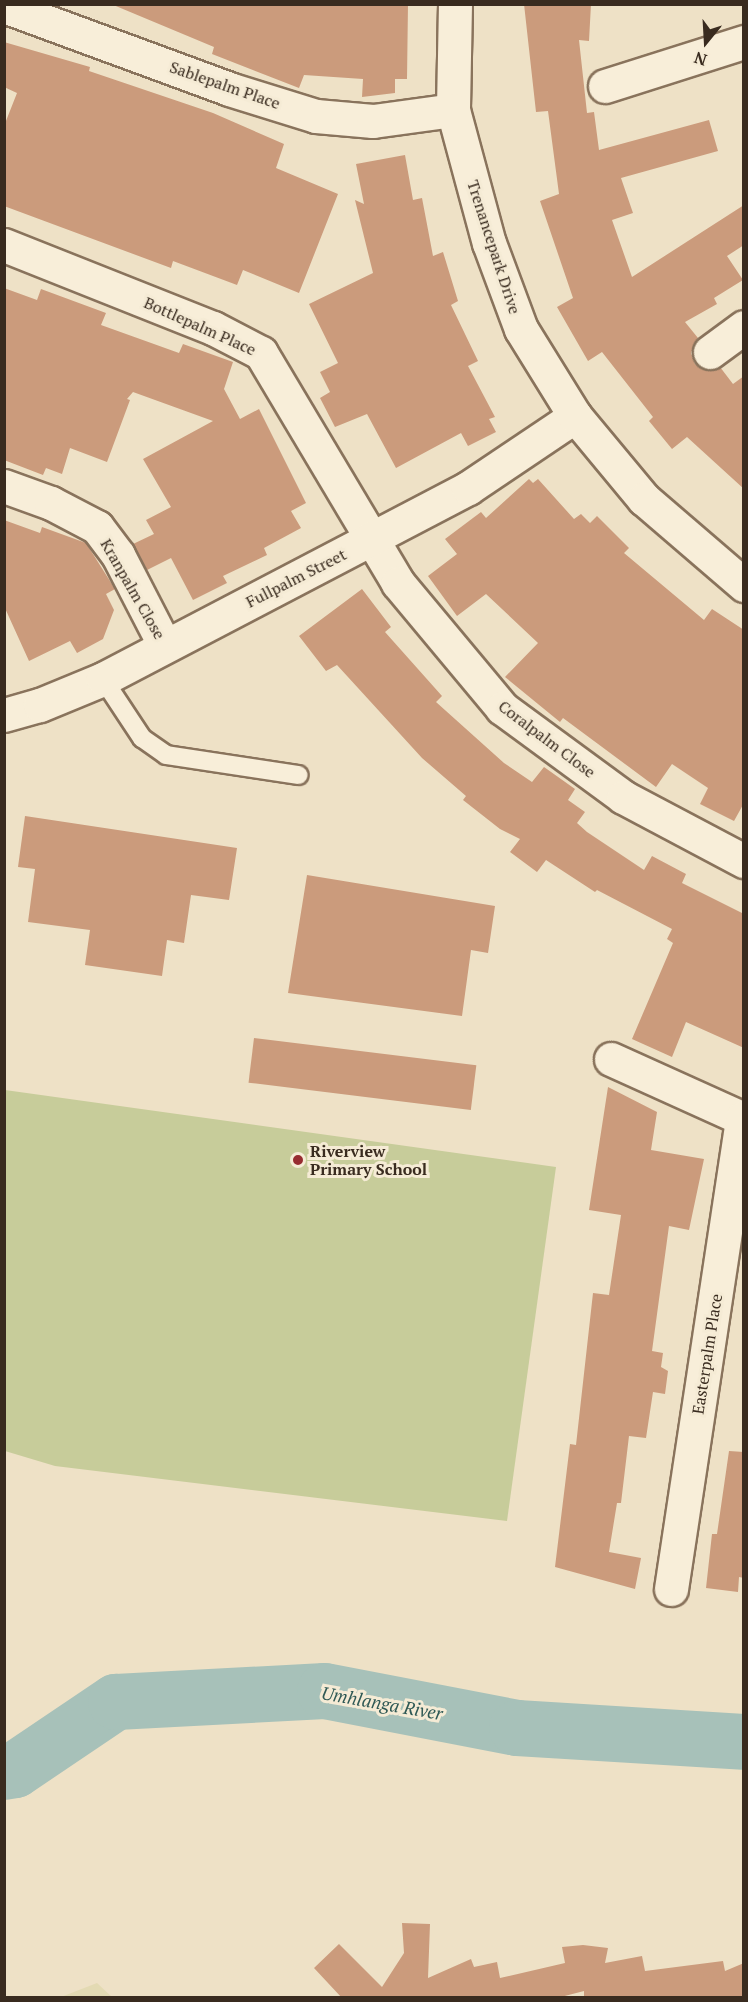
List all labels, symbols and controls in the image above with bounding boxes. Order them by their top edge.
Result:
north arrow [676,12,736,72]
text: N [691,47,710,71]
street label: Sablepalm Place [167,57,283,113]
street label: Trenancepark Drive [463,178,525,316]
street label: Bottlepalm Place [141,293,259,359]
street label: Kranpalm Close [97,535,169,643]
street label: Fullpalm Street [243,545,349,611]
street label: Coralpalm Close [495,696,599,782]
place label: Riverview Primary School [310,1141,427,1179]
marker: Riverview Primary School [291,1153,305,1167]
street label: Easterpalm Place [688,1292,726,1416]
water label: Umhlanga River [320,1682,444,1724]

